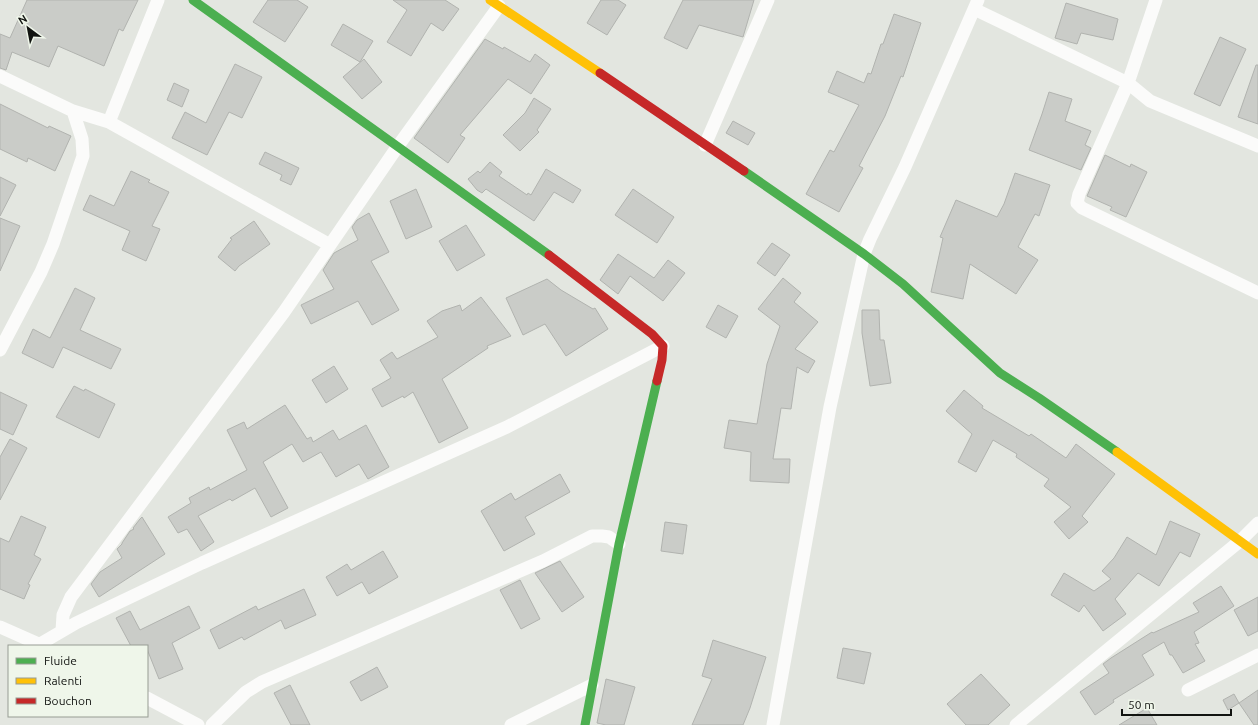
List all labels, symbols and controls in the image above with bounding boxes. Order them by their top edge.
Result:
north arrow [8,8,48,48]
text: N [16,12,29,27]
legend [8,645,148,717]
text: Fluide [44,654,77,667]
text: Ralenti [44,674,82,687]
scale bar [1122,691,1231,717]
text: Bouchon [44,694,92,707]
text: 50 m [1128,698,1155,711]

